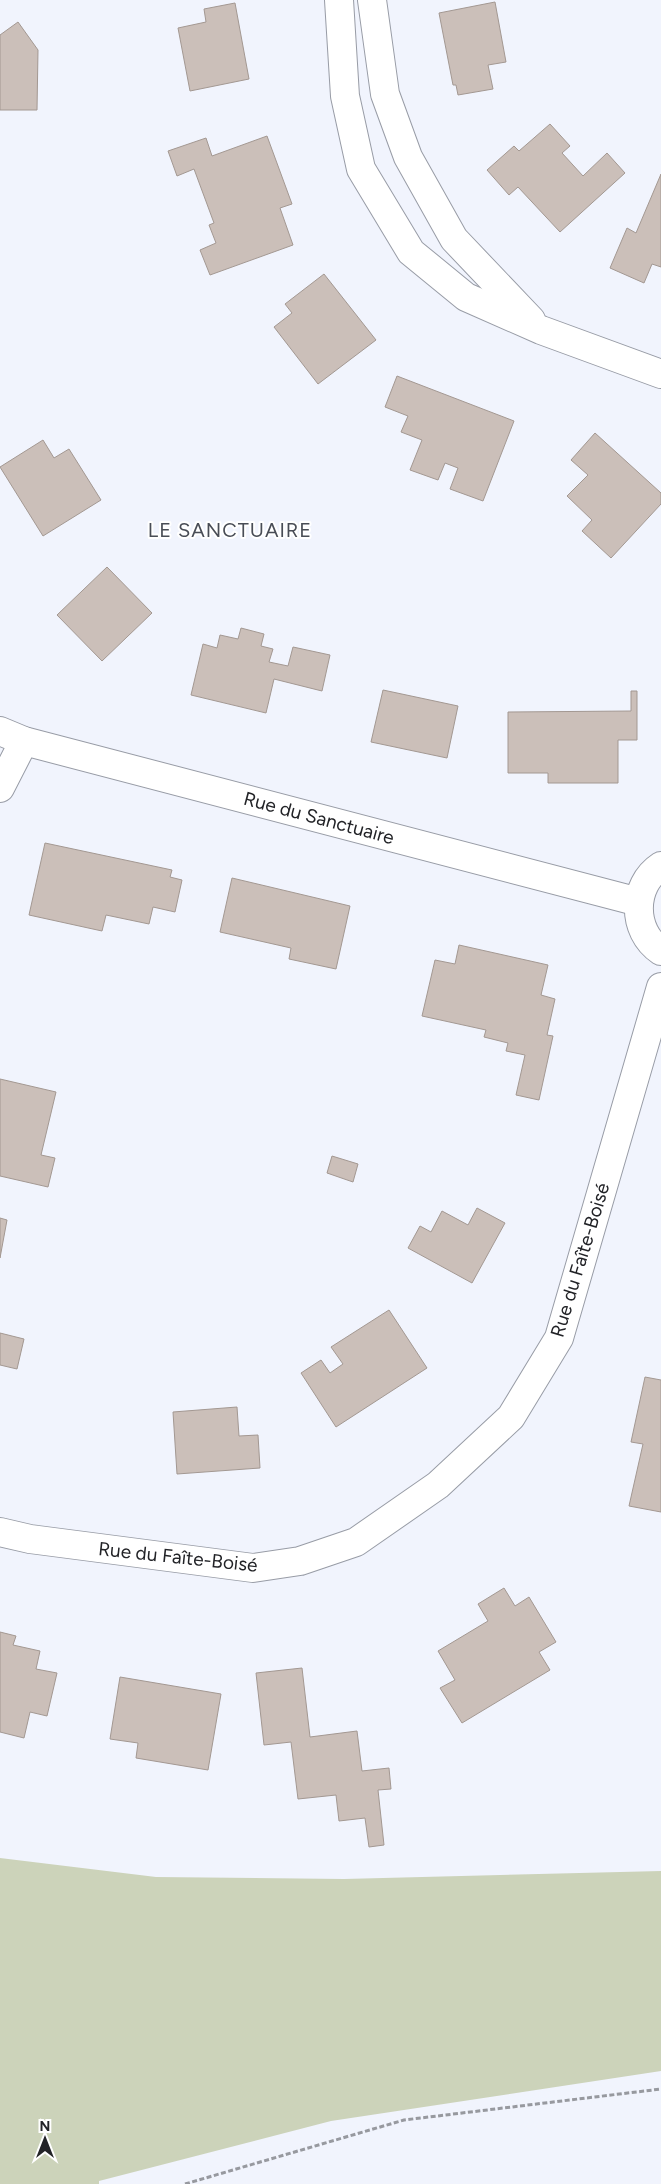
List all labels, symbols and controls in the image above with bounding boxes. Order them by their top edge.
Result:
district label: LE SANCTUAIRE [148,518,312,542]
street label: Rue du Sanctuaire [241,787,397,849]
street label: Rue du Faîte-Boisé [546,1180,614,1340]
street label: Rue du Faîte-Boisé [97,1537,259,1577]
north arrow [20,2114,70,2164]
text: N [40,2118,50,2135]

